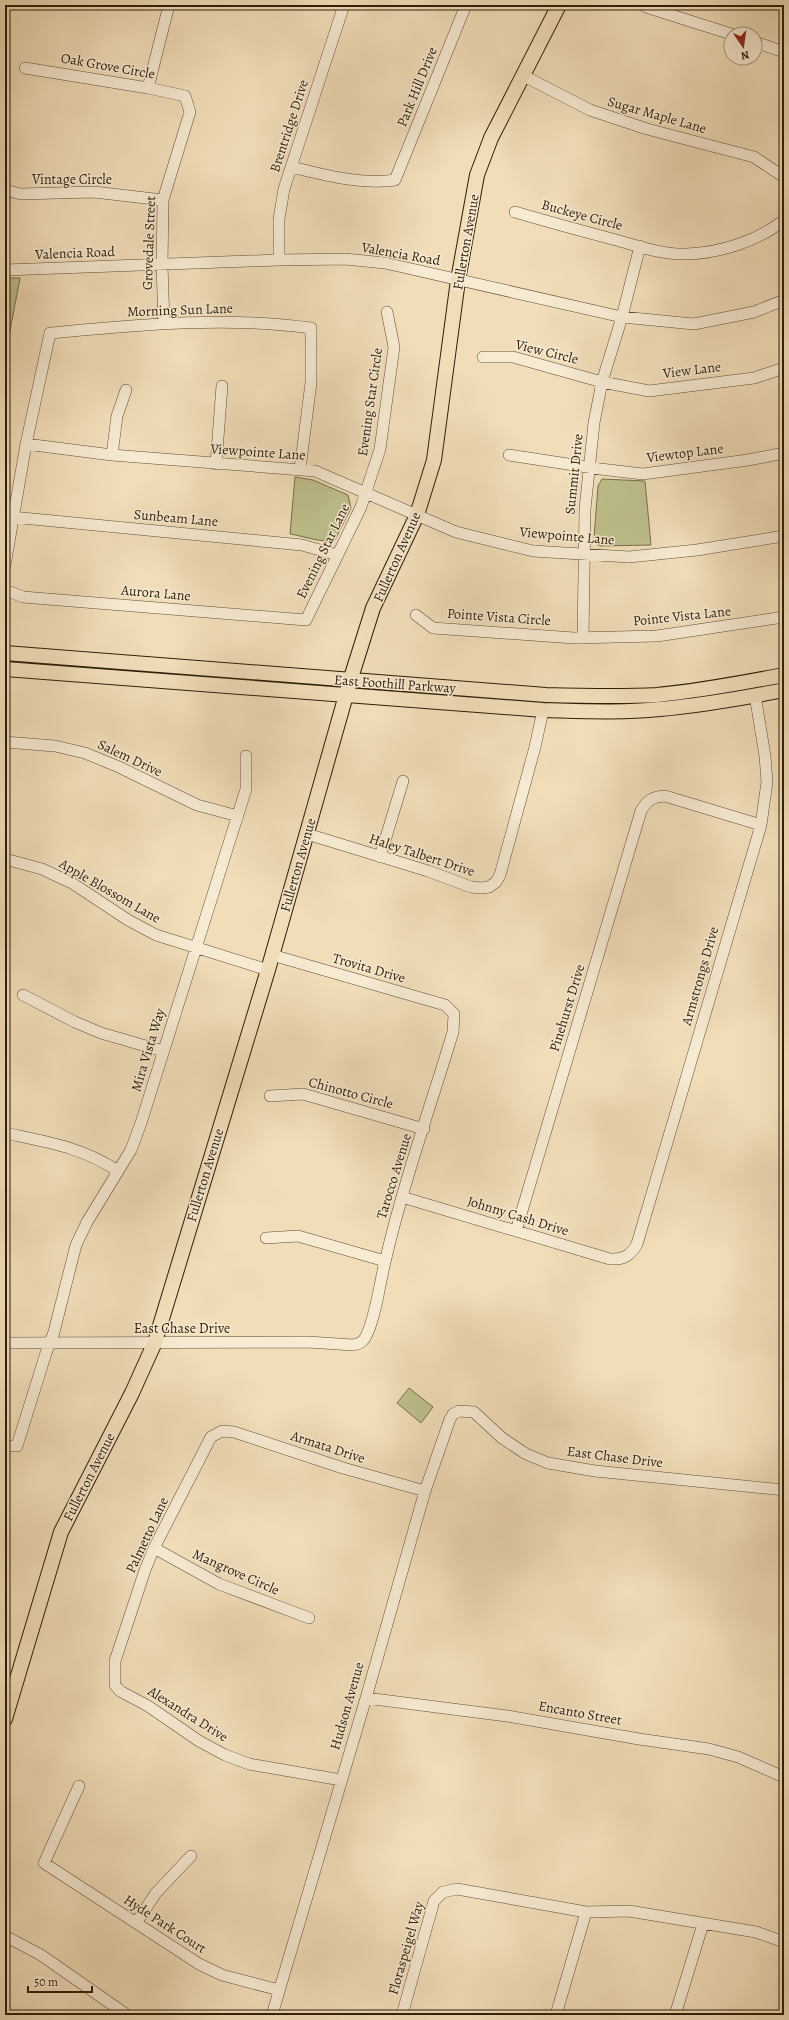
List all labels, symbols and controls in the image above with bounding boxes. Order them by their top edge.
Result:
north arrow [723,26,763,66]
street label: Park Hill Drive [392,44,442,130]
text: N [740,47,751,63]
street label: Oak Grove Circle [59,48,157,84]
street label: Brentridge Drive [265,77,313,175]
street label: Sugar Maple Lane [605,92,709,138]
street label: Vintage Circle [31,170,112,189]
street label: Fullerton Avenue [448,193,484,291]
street label: Grovedale Street [138,195,160,290]
street label: Buckeye Circle [539,195,625,235]
street label: Valencia Road [359,238,442,270]
street label: Valencia Road [34,242,116,264]
street label: Morning Sun Lane [127,299,233,321]
street label: View Circle [513,335,580,369]
street label: Evening Star Circle [353,347,387,457]
street label: View Lane [661,357,722,383]
street label: Summit Drive [560,433,588,515]
street label: Viewpointe Lane [209,439,306,465]
street label: Viewtop Lane [644,439,725,467]
street label: Evening Star Lane [292,500,354,602]
street label: Sunbeam Lane [133,505,219,531]
street label: Fullerton Avenue [369,509,425,605]
street label: Viewpointe Lane [518,522,615,550]
street label: Aurora Lane [119,580,192,606]
street label: Pointe Vista Lane [632,601,732,631]
street label: Pointe Vista Circle [446,604,552,630]
street label: East Foothill Parkway [333,670,457,698]
street label: Salem Drive [95,735,165,781]
street label: Fullerton Avenue [276,816,320,914]
street label: Haley Talbert Drive [367,829,477,881]
street label: Apple Blossom Lane [55,854,164,928]
street label: Armstrongs Drive [677,924,723,1029]
street label: Trovita Drive [330,949,408,987]
street label: Pinehurst Drive [545,962,589,1054]
street label: Mira Vista Way [126,1005,170,1094]
street label: Chinotto Circle [306,1073,396,1113]
street label: Fullerton Avenue [182,1126,228,1224]
street label: Tarocco Avenue [372,1131,416,1221]
street label: Johnny Cash Drive [465,1192,571,1240]
street label: East Chase Drive [134,1319,230,1338]
street label: Armata Drive [288,1426,367,1468]
street label: Fullerton Avenue [59,1430,119,1524]
street label: East Chase Drive [566,1442,664,1472]
street label: Palmetto Lane [121,1494,173,1576]
street label: Mangrove Circle [190,1544,282,1600]
street label: Hudson Avenue [325,1660,369,1752]
street label: Alexandra Drive [143,1681,232,1746]
street label: Encanto Street [537,1696,624,1730]
street label: Hyde Park Court [120,1890,210,1958]
street label: Floraspeigel Way [384,1898,429,1997]
scale bar [28,1968,92,1994]
text: 50 m [34,1974,58,1990]

